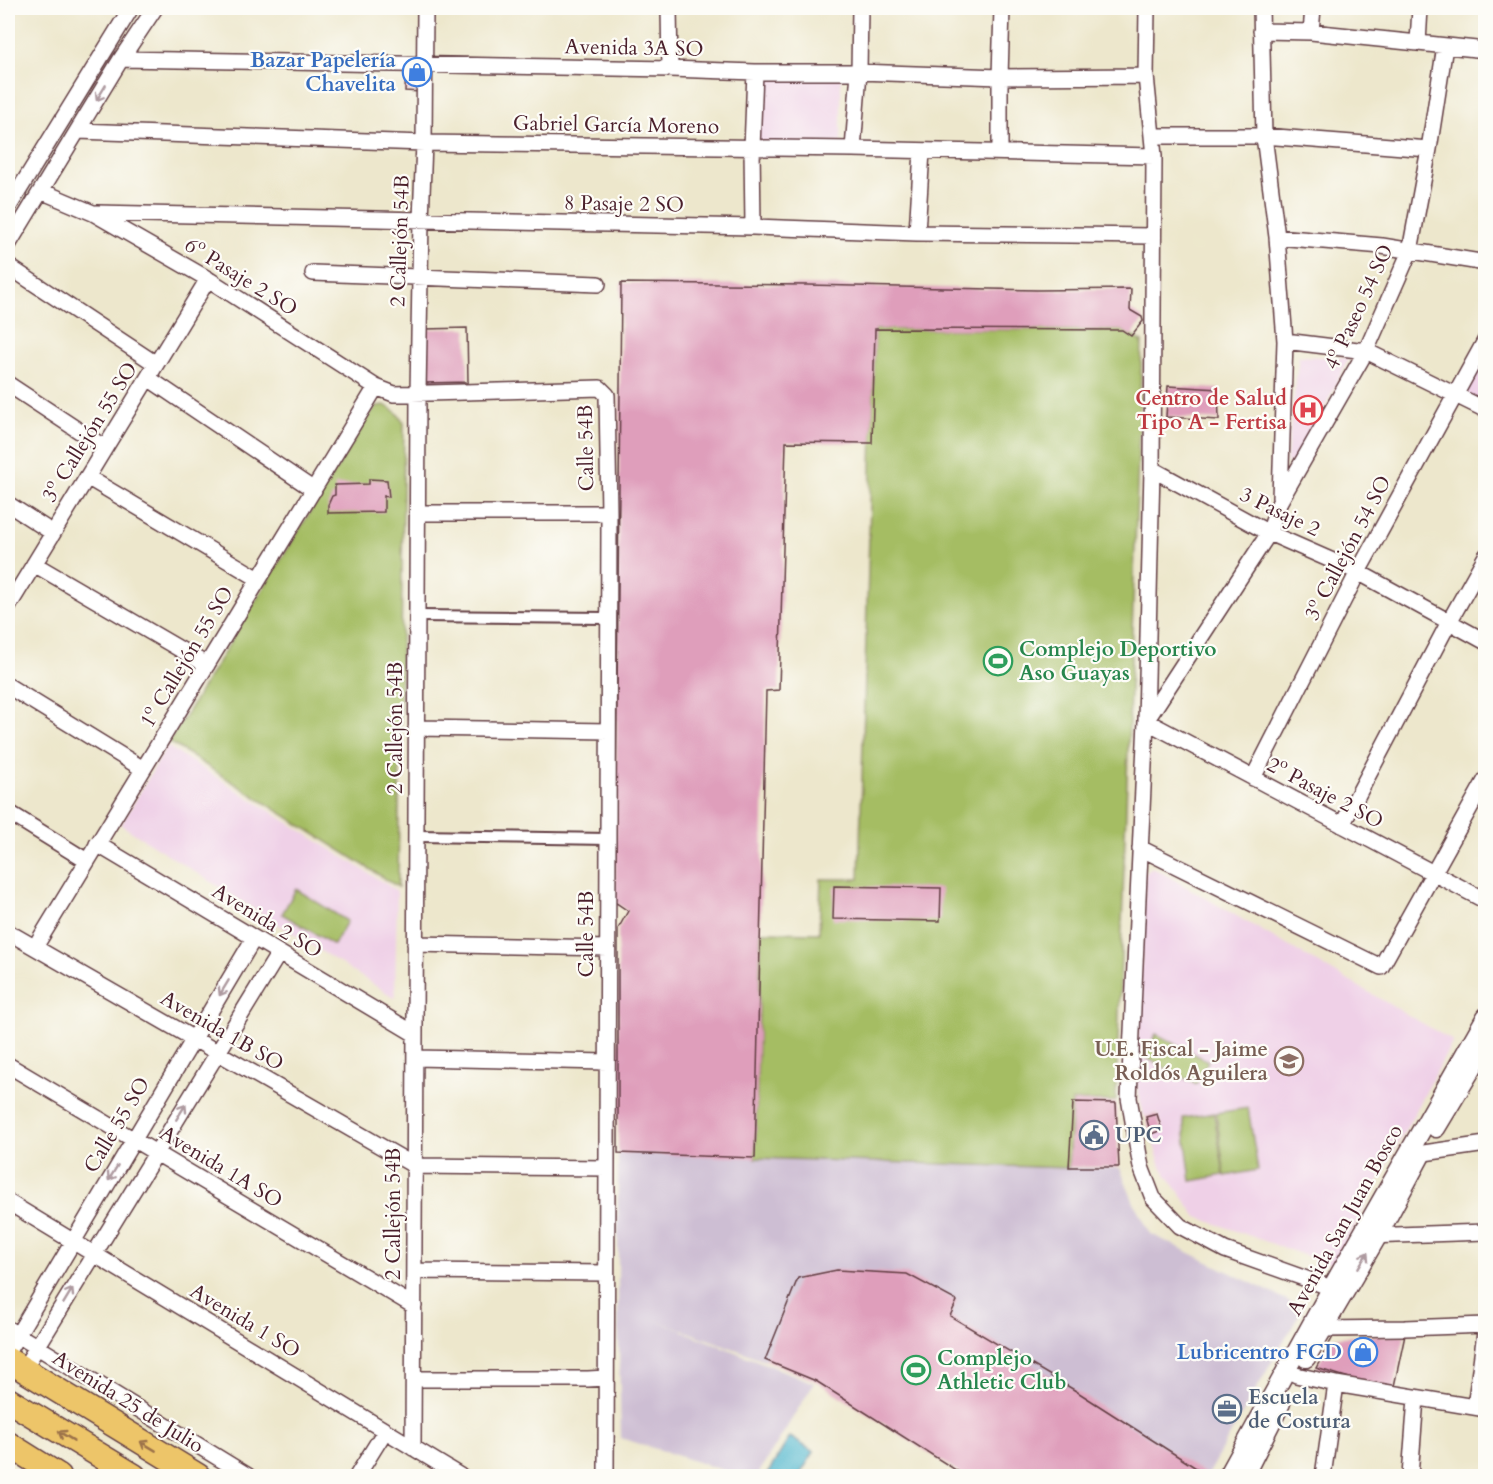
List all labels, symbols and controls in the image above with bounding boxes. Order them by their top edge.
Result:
street label: Avenida 3A SO [564,32,704,64]
place label: Bazar Papelería Chavelita [250,46,397,99]
shop icon: Bazar Papelería Chavelita [401,56,433,88]
one-way arrow [95,84,107,101]
street label: Gabriel García Moreno [513,109,719,141]
street label: 2 Callejón 54B [383,174,417,308]
street label: 8 Pasaje 2 SO [564,188,684,220]
street label: 6º Pasaje 2 SO [179,231,303,323]
street label: 4º Paseo 54 SO [1317,240,1401,374]
street label: 3º Callejón 55 SO [35,356,145,508]
place label: Centro de Salud Tipo A - Fertisa [1135,384,1288,437]
hospital icon: Centro de Salud Tipo A - Fertisa [1292,394,1324,426]
street label: Calle 54B [571,404,601,492]
street label: 3º Callejón 54 SO [1298,470,1398,626]
street label: 3 Pasaje 2 [1235,480,1325,544]
street label: 1º Callejón 55 SO [133,581,241,733]
place label: Complejo Deportivo Aso Guayas [1019,635,1216,688]
sports icon: Complejo Deportivo Aso Guayas [982,645,1014,677]
street label: 2 Callejón 54B [381,662,410,794]
street label: 2º Pasaje 2 SO [1262,750,1388,836]
street label: Avenida 2 SO [206,877,328,965]
street label: Calle 54B [572,891,601,977]
one-way arrow [218,979,230,996]
street label: Avenida 1B SO [155,984,289,1078]
place label: U.E. Fiscal - Jaime Roldós Aguilera [1095,1035,1269,1088]
school or university icon: U.E. Fiscal - Jaime Roldós Aguilera [1273,1045,1305,1077]
street label: Calle 55 SO [77,1072,157,1178]
one-way arrow [175,1104,187,1121]
street label: Avenida 1A SO [154,1119,288,1215]
public building icon: UPC [1078,1119,1110,1151]
street label: Avenida San Juan Bosco [1280,1119,1410,1321]
place label: UPC [1115,1121,1162,1150]
street label: 2 Callejón 54B [379,1148,408,1280]
one-way arrow [107,1164,119,1181]
one-way arrow [1358,1252,1370,1269]
street label: Avenida 1 SO [184,1277,306,1365]
one-way arrow [63,1288,75,1305]
shop icon: Lubricentro FCD [1347,1336,1379,1368]
place label: Lubricentro FCD [1177,1338,1342,1367]
street label: Avenida 25 de Julio [47,1344,209,1460]
place label: Complejo Athletic Club [937,1344,1066,1397]
sports icon: Complejo Athletic Club [900,1354,932,1386]
place label: Escuela de Costura [1248,1383,1351,1436]
office icon: Escuela de Costura [1211,1393,1243,1425]
one-way arrow [58,1429,75,1441]
one-way arrow [140,1440,157,1452]

